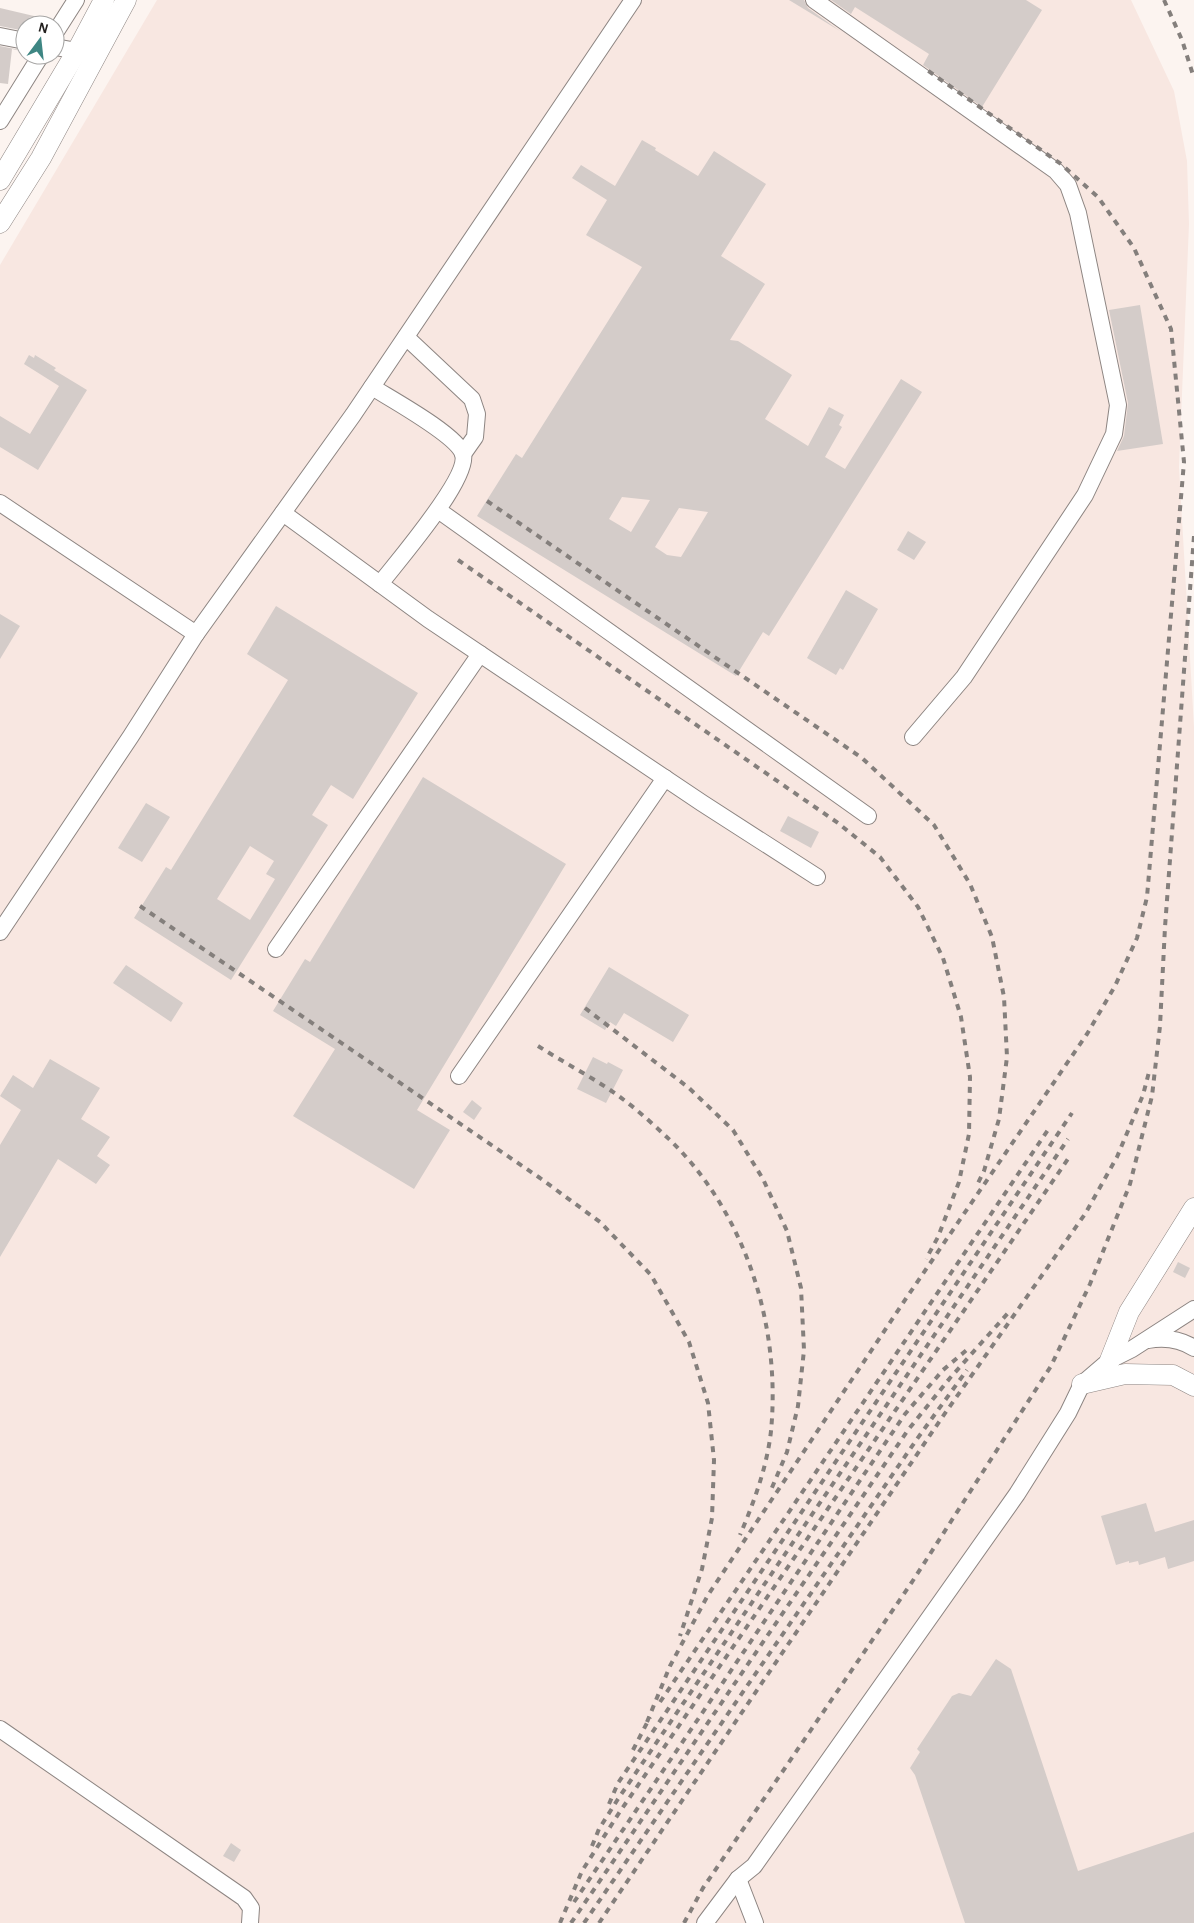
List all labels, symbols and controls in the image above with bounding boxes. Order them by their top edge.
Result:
north arrow [15,15,65,65]
text: N [37,20,50,36]

